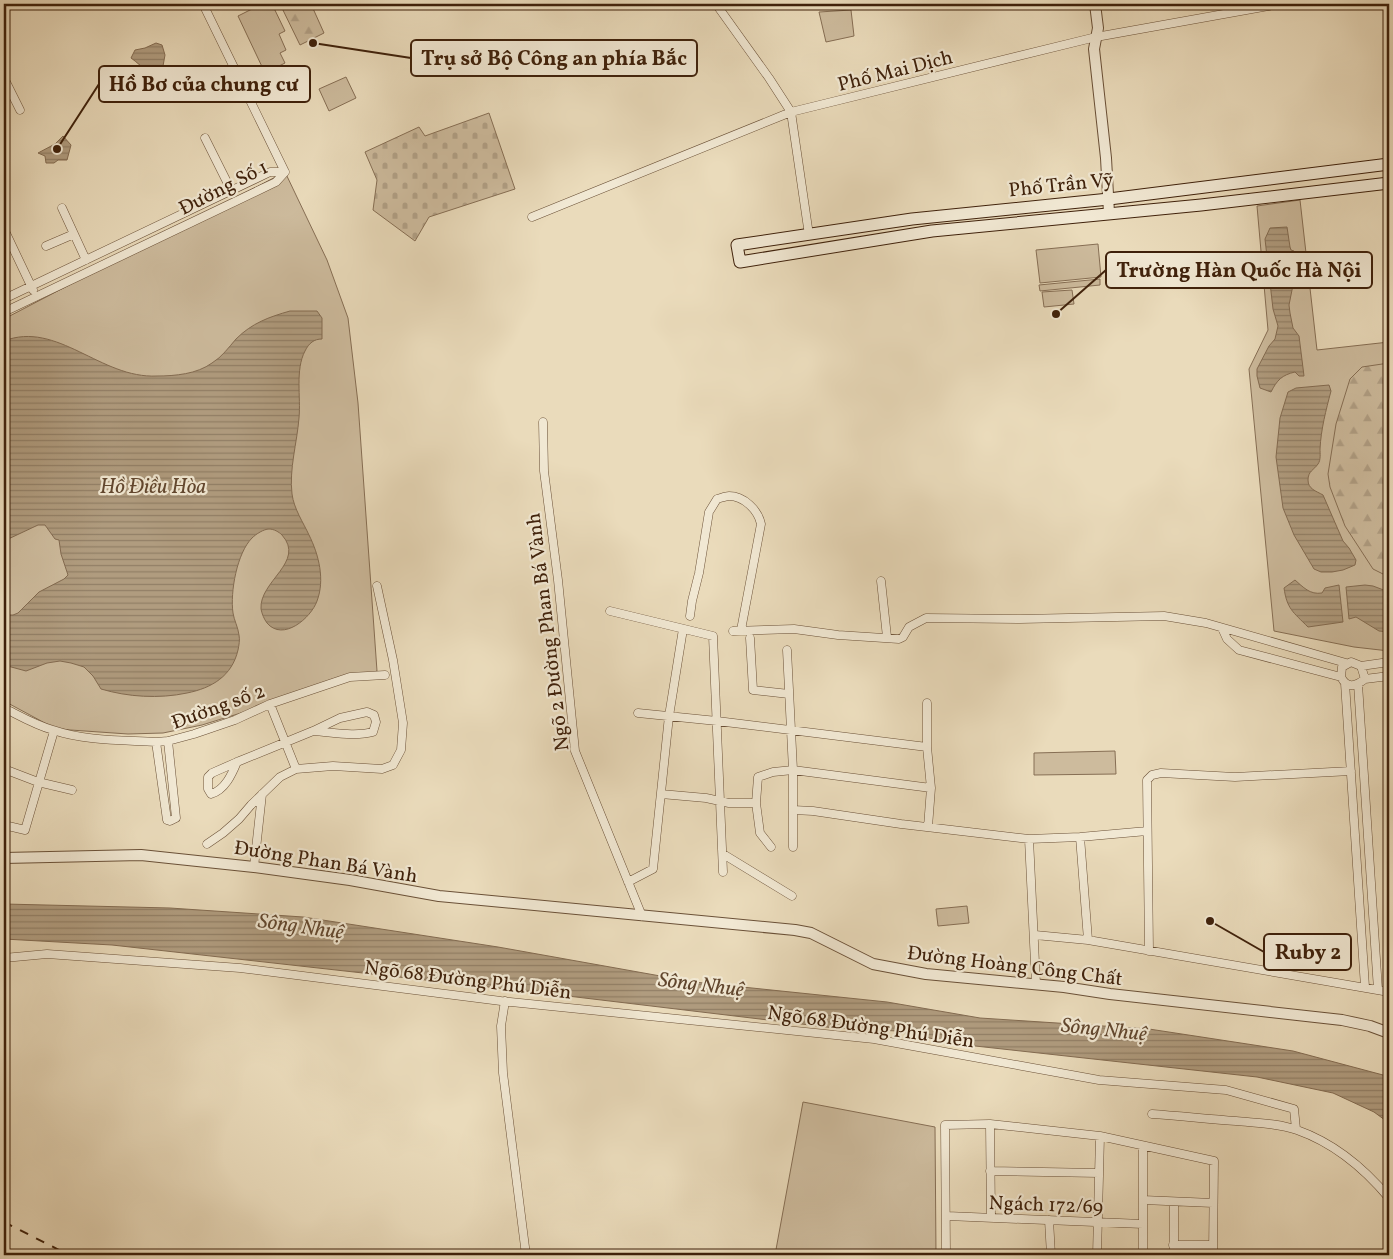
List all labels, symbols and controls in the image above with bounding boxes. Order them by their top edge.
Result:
callout: Trụ sở Bộ Công an phía Bắc [411,40,697,76]
street label: Phố Mai Dịch [835,44,956,100]
text: Trụ sở Bộ Công an phía Bắc [421,45,687,74]
callout: Hồ Bơ của chung cư [99,66,310,102]
text: Hồ Bơ của chung cư [109,71,299,100]
street label: Đường Số 1 [174,154,274,223]
street label: Phố Trần Vỹ [1007,167,1115,205]
callout: Trường Hàn Quốc Hà Nội [1106,252,1372,288]
text: Trường Hàn Quốc Hà Nội [1116,257,1362,286]
water label: Hồ Điều Hòa [100,473,206,502]
street label: Ngõ 2 Đường Phan Bá Vành [520,511,578,753]
street label: Đường số 2 [168,678,269,738]
street label: Đường Phan Bá Vành [232,835,420,891]
water label: Sông Nhuệ [256,907,347,948]
callout: Ruby 2 [1264,934,1351,970]
text: Ruby 2 [1275,939,1341,968]
street label: Đường Hoàng Công Chất [905,940,1124,994]
street label: Ngõ 68 Đường Phú Diễn [363,954,573,1008]
water label: Sông Nhuệ [656,966,747,1005]
street label: Ngõ 68 Đường Phú Diễn [766,1000,976,1056]
water label: Sông Nhuệ [1059,1012,1150,1050]
street label: Ngách 172/69 [988,1190,1104,1222]

